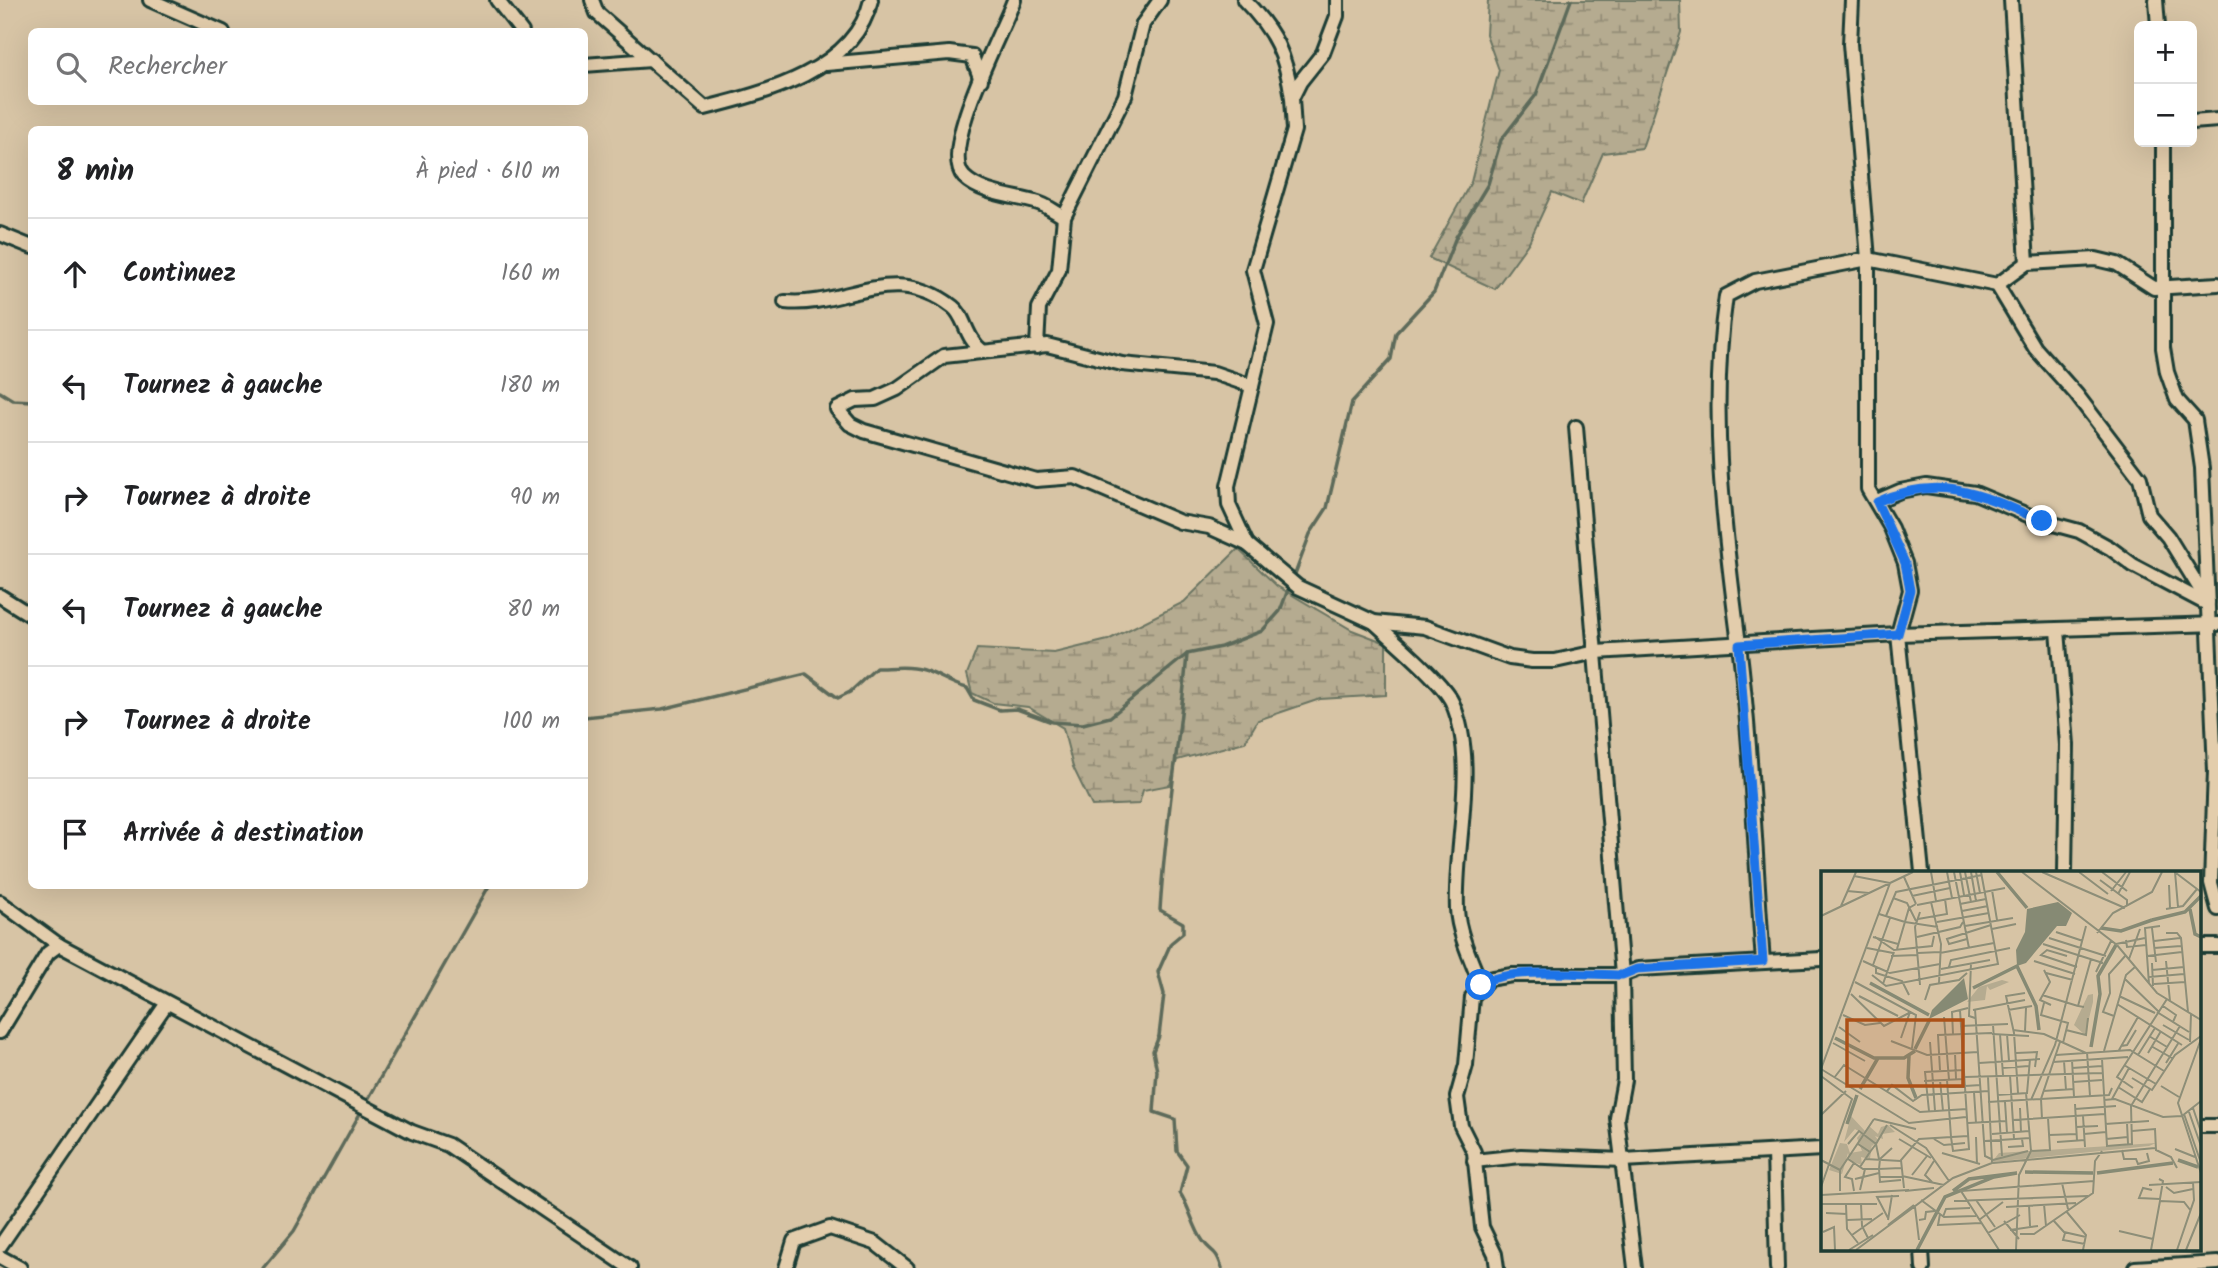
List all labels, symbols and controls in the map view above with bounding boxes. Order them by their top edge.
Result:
map controls [2134,21,2197,147]
button: + [2134,21,2197,84]
search box [28,28,588,105]
text: Rechercher [108,46,227,88]
icon: search [52,48,90,86]
button: − [2134,84,2197,147]
text: 8 min [56,148,134,196]
text: À pied · 610 m [416,154,560,190]
text: Continuez [123,253,236,295]
icon: ahead [56,255,94,293]
text: 160 m [501,256,560,292]
text: Tournez à gauche [123,365,323,407]
icon: left [56,367,94,405]
text: 180 m [500,368,560,404]
text: Tournez à droite [123,477,311,519]
icon: right [56,479,94,517]
text: 90 m [510,480,560,516]
route end [2026,505,2057,536]
text: Tournez à gauche [123,589,323,631]
icon: left [56,591,94,629]
text: 80 m [507,592,560,628]
text: Tournez à droite [123,701,311,743]
icon: right [56,703,94,741]
text: 100 m [502,704,560,740]
text: Arrivée à destination [123,813,364,855]
icon: arrive [56,815,94,853]
inset map [1821,871,2200,1250]
route start [1465,969,1496,1000]

